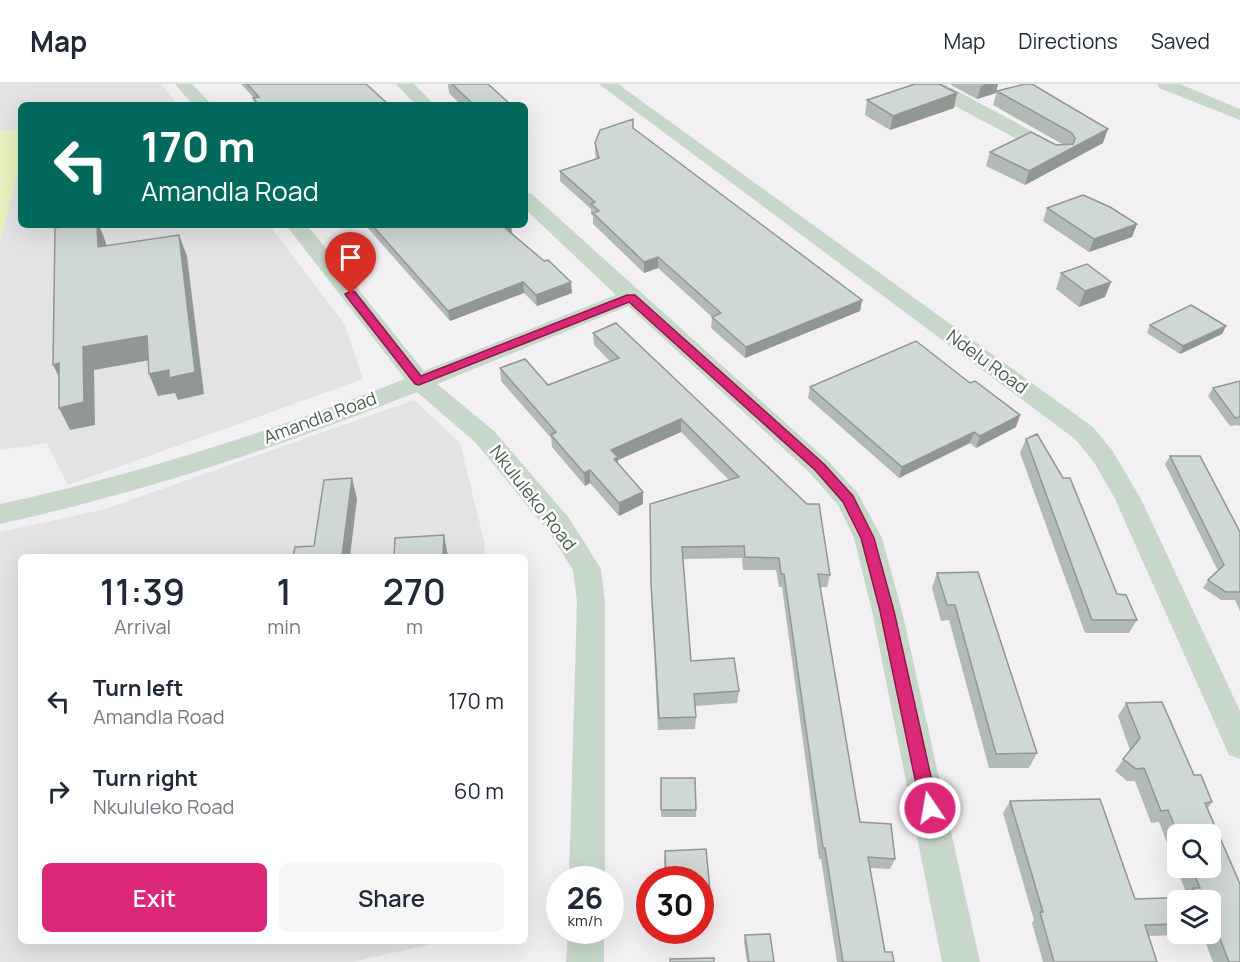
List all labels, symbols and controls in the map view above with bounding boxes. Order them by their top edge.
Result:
text: Map [30,22,87,60]
text: Map [944,27,985,55]
text: Directions [1018,27,1118,55]
text: Saved [1151,27,1210,55]
text: 170 m [141,117,256,175]
icon: left [42,126,120,204]
text: Amandla Road [141,172,319,209]
pin [325,232,376,294]
icon: arrive [334,241,367,274]
street label: Ndelu Road [942,324,1033,399]
street label: Amandla Road [260,386,379,449]
street label: Nkululeko Road [485,440,582,555]
text: 11:39 [100,567,185,616]
text: 1 [276,567,292,616]
text: 270 [383,567,446,616]
text: Arrival [114,613,171,640]
text: min [267,613,301,640]
text: m [406,613,423,640]
text: Turn left [93,673,183,703]
icon: left [42,685,75,718]
text: 170 m [448,686,504,716]
text: Amandla Road [93,703,225,730]
text: Turn right [93,763,198,793]
icon: right [42,775,75,808]
text: 60 m [454,776,504,806]
position arrow [898,776,962,840]
text: Nkululeko Road [93,793,234,820]
map controls [1167,824,1221,944]
button: search [1167,824,1221,878]
button: Exit [42,863,267,932]
button: Share [279,863,504,932]
speed limit sign: 30 [636,866,714,944]
text: 26 [567,877,603,918]
button: layers [1167,890,1221,944]
text: km/h [568,910,602,931]

